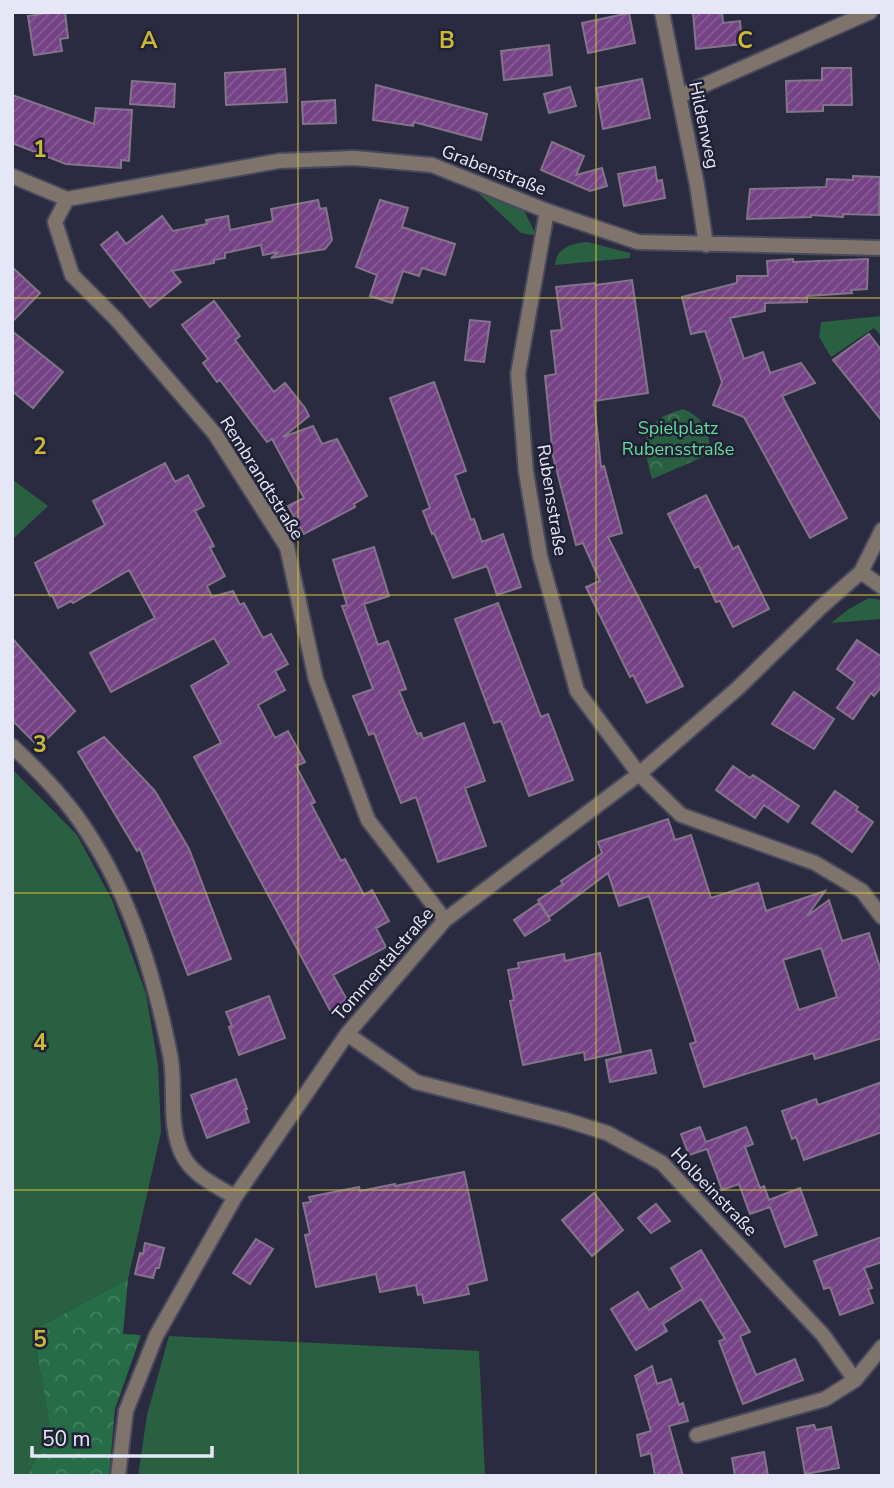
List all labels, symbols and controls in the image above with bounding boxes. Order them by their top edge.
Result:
text: A [140,25,158,56]
text: B [439,25,455,56]
text: C [737,25,753,56]
street label: Hildenweg [683,79,725,171]
text: 1 [33,134,47,165]
street label: Grabenstraße [438,139,550,201]
street label: Rembrandtstraße [214,412,310,544]
park label: Spielplatz Rubensstraße [622,416,734,461]
text: 2 [33,431,47,462]
street label: Rubensstraße [531,443,573,557]
text: 3 [33,729,47,760]
street label: Tommentalstraße [327,902,439,1026]
text: 4 [33,1027,47,1058]
street label: Holbeinstraße [665,1142,763,1242]
text: 5 [33,1324,47,1355]
scale bar [32,1414,212,1458]
text: 50 m [42,1425,91,1453]

